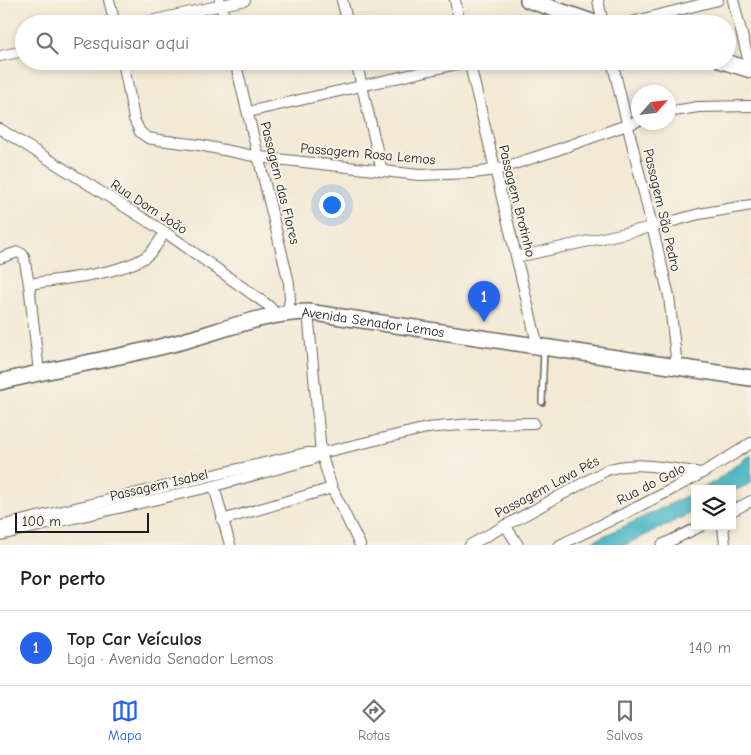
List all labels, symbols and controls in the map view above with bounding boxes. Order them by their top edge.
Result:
search box [15,15,736,70]
icon: search [33,29,61,57]
text: Pesquisar aqui [73,32,189,54]
north arrow [631,85,676,130]
street label: Passagem das Flores [257,120,304,246]
street label: Passagem Rosa Lemos [300,140,436,168]
street label: Passagem Brotinho [495,143,539,259]
street label: Passagem São Pedro [640,147,684,273]
street label: Rua Dom João [107,176,191,238]
your location [319,192,345,218]
pin: 1 [468,281,500,322]
street label: Avenida Senador Lemos [301,303,446,341]
street label: Passagem Lava Pés [492,452,602,522]
street label: Rua do Galo [614,459,688,509]
street label: Passagem Isabel [108,465,210,505]
map controls [691,485,736,530]
button: layers [691,485,736,530]
scale bar [15,510,149,533]
text: 100 m [22,513,61,530]
text: Por perto [20,566,105,590]
text: Top Car Veículos [67,628,202,650]
text: 1 [33,639,39,657]
text: 140 m [689,639,731,657]
text: Loja · Avenida Senador Lemos [67,650,273,668]
tab: Mapa [108,697,142,744]
tab: Rotas [358,697,390,744]
tab: Salvos [606,697,643,744]

